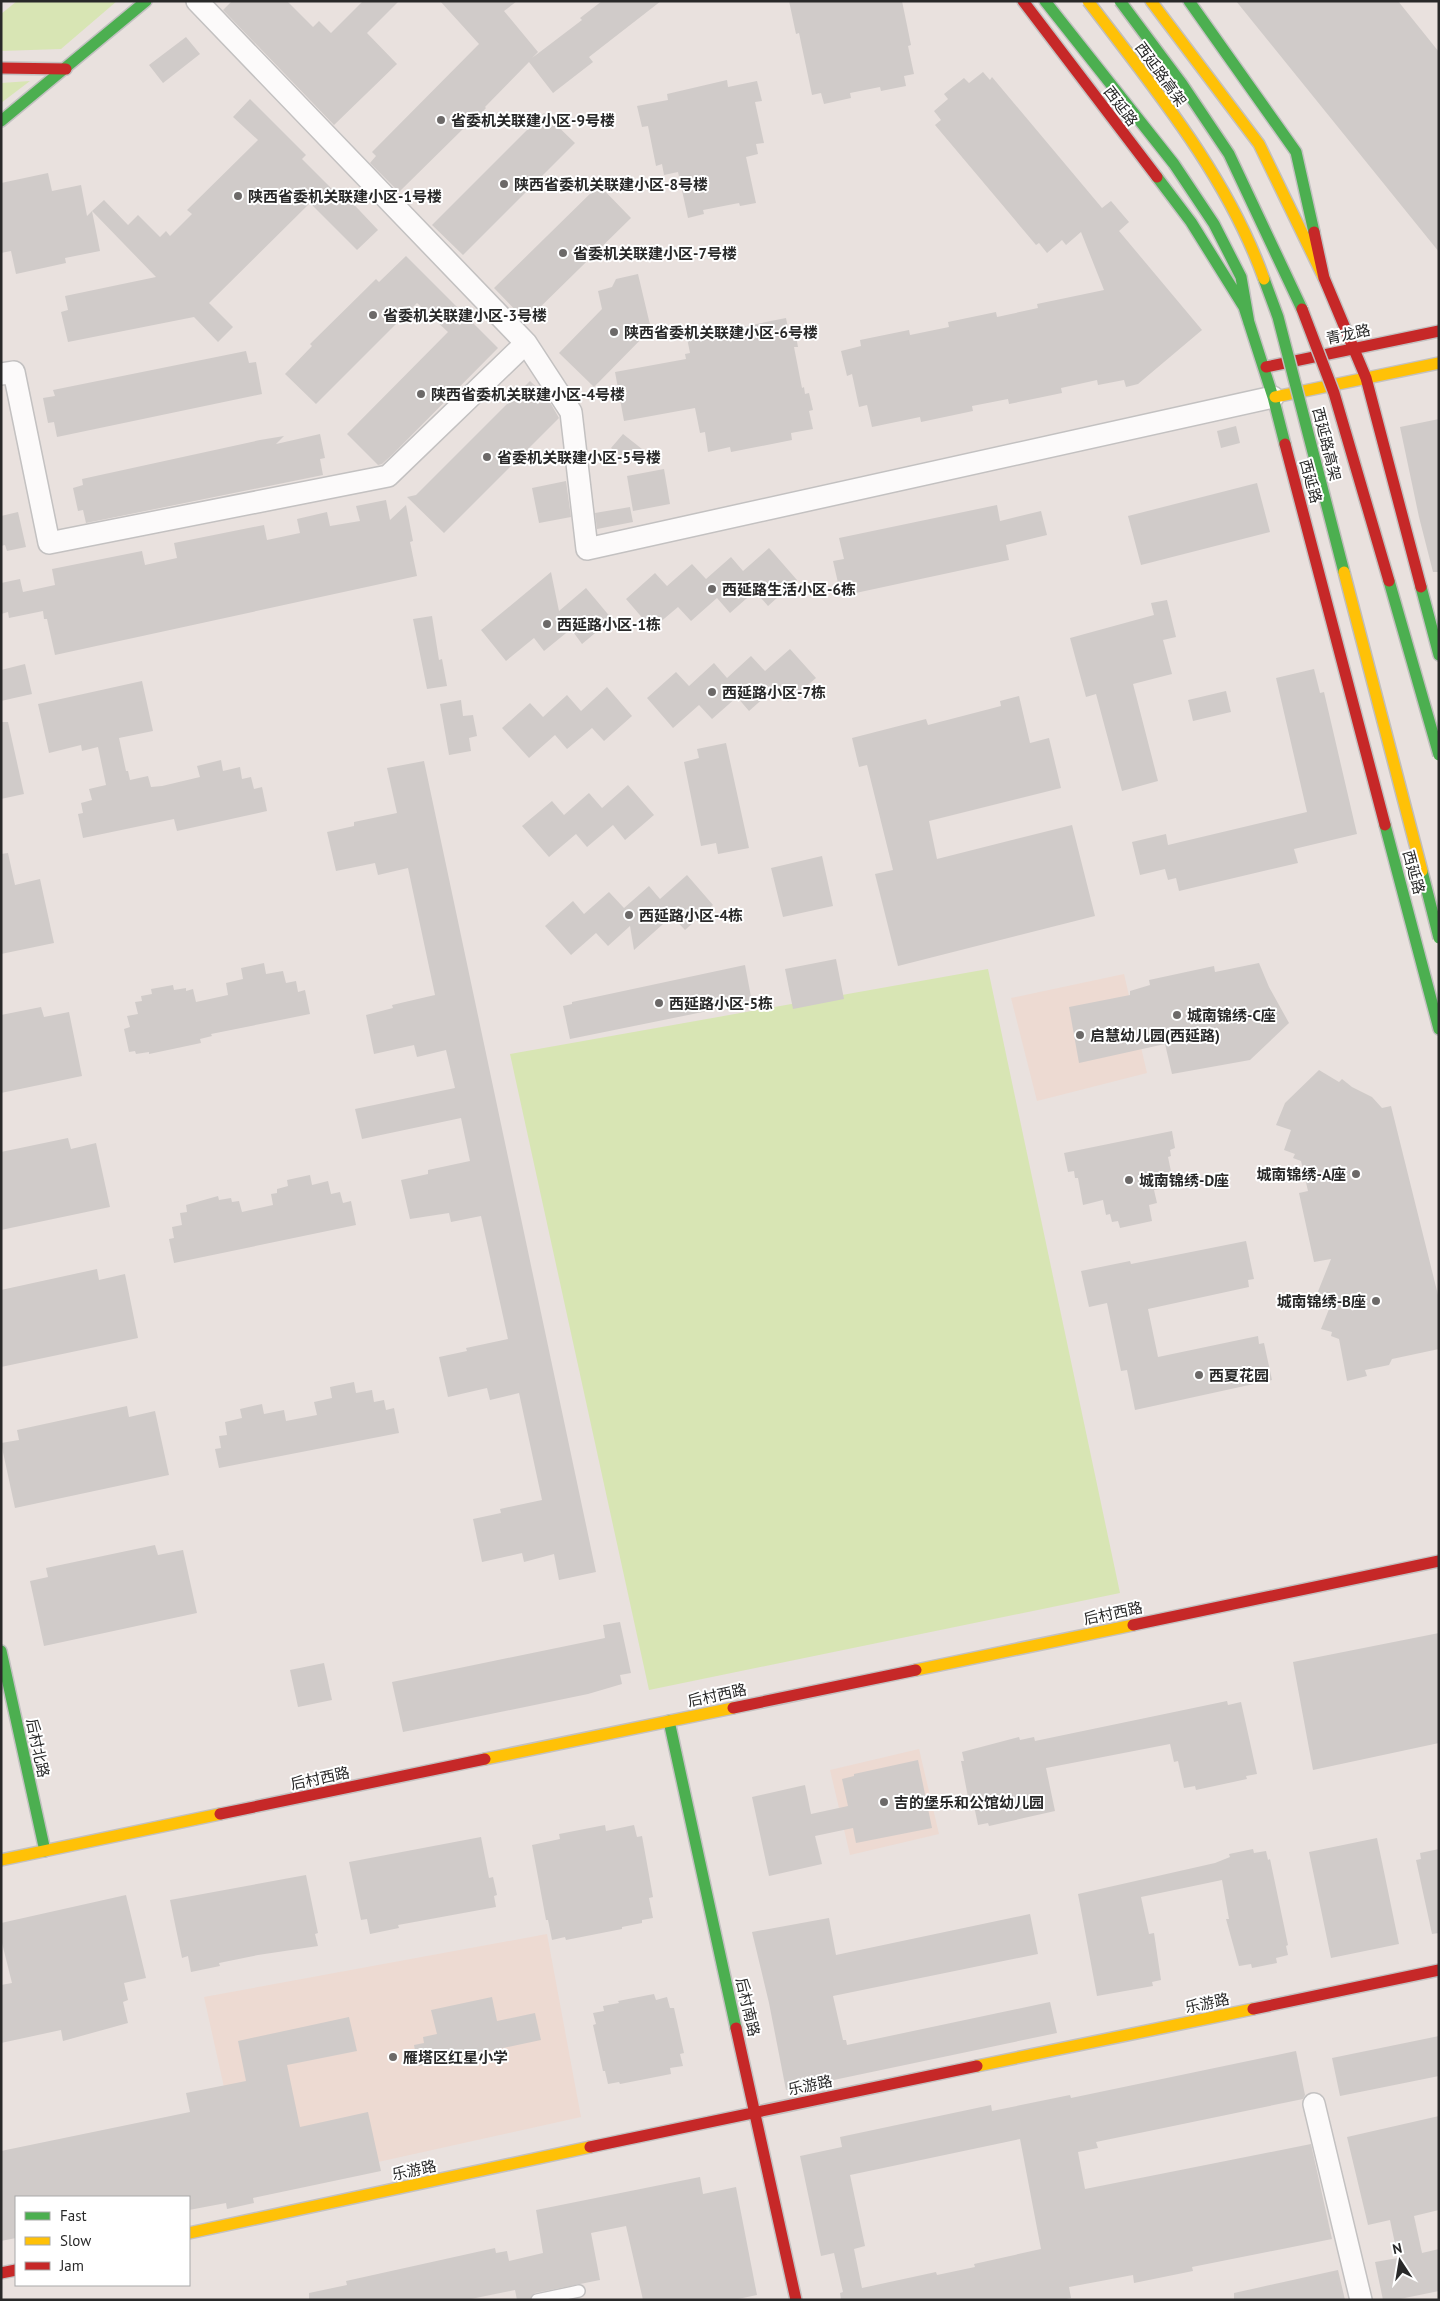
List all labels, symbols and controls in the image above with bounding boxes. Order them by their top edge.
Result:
street label: 西延路高架 [1131,38,1191,110]
street label: 西延路 [1100,82,1142,130]
place label: 省委机关联建小区-9号楼 [451,111,615,130]
marker: 省委机关联建小区-9号楼 [435,114,447,126]
place label: 陕西省委机关联建小区-8号楼 [514,175,708,194]
marker: 陕西省委机关联建小区-8号楼 [498,178,510,190]
place label: 陕西省委机关联建小区-1号楼 [248,187,442,206]
marker: 陕西省委机关联建小区-1号楼 [232,190,244,202]
place label: 省委机关联建小区-7号楼 [573,244,737,263]
marker: 省委机关联建小区-7号楼 [557,247,569,259]
place label: 省委机关联建小区-3号楼 [383,306,547,325]
marker: 省委机关联建小区-3号楼 [367,309,379,321]
street label: 青龙路 [1324,320,1372,348]
place label: 陕西省委机关联建小区-6号楼 [624,323,818,342]
marker: 陕西省委机关联建小区-6号楼 [608,326,620,338]
place label: 陕西省委机关联建小区-4号楼 [431,385,625,404]
marker: 陕西省委机关联建小区-4号楼 [415,388,427,400]
street label: 西延路高架 [1309,405,1345,483]
place label: 省委机关联建小区-5号楼 [497,448,661,467]
marker: 省委机关联建小区-5号楼 [481,451,493,463]
street label: 西延路 [1296,457,1326,505]
place label: 西延路生活小区-6栋 [722,580,856,599]
marker: 西延路生活小区-6栋 [706,583,718,595]
place label: 西延路小区-1栋 [557,615,661,634]
marker: 西延路小区-1栋 [541,618,553,630]
place label: 西延路小区-7栋 [722,683,826,702]
marker: 西延路小区-7栋 [706,686,718,698]
street label: 西延路 [1399,848,1429,896]
place label: 西延路小区-4栋 [639,906,743,925]
marker: 西延路小区-4栋 [623,909,635,921]
place label: 西延路小区-5栋 [669,994,773,1013]
marker: 西延路小区-5栋 [653,997,665,1009]
place label: 城南锦绣-C座 [1187,1006,1276,1025]
marker: 城南锦绣-C座 [1171,1009,1183,1021]
place label: 启慧幼儿园(西延路) [1090,1026,1220,1045]
marker: 启慧幼儿园(西延路) [1074,1029,1086,1041]
place label: 城南锦绣-A座 [1257,1165,1346,1184]
marker: 城南锦绣-A座 [1350,1168,1362,1180]
place label: 城南锦绣-D座 [1139,1171,1229,1190]
marker: 城南锦绣-D座 [1123,1174,1135,1186]
place label: 城南锦绣-B座 [1277,1292,1366,1311]
marker: 城南锦绣-B座 [1370,1295,1382,1307]
place label: 西夏花园 [1209,1366,1269,1385]
marker: 西夏花园 [1193,1369,1205,1381]
street label: 后村西路 [1082,1597,1144,1629]
street label: 后村西路 [686,1679,748,1711]
street label: 后村北路 [22,1717,54,1779]
street label: 后村西路 [289,1762,351,1794]
place label: 吉的堡乐和公馆幼儿园 [894,1793,1044,1812]
marker: 吉的堡乐和公馆幼儿园 [878,1796,890,1808]
street label: 后村南路 [732,1976,764,2038]
street label: 乐游路 [1183,1989,1231,2017]
place label: 雁塔区红星小学 [403,2048,508,2067]
marker: 雁塔区红星小学 [387,2051,399,2063]
street label: 乐游路 [786,2071,834,2099]
street label: 乐游路 [390,2156,438,2184]
legend [15,2196,190,2286]
text: Fast [60,2206,87,2225]
text: Slow [60,2231,91,2250]
north arrow [1375,2236,1425,2286]
text: N [1391,2239,1404,2258]
text: Jam [59,2256,84,2275]

